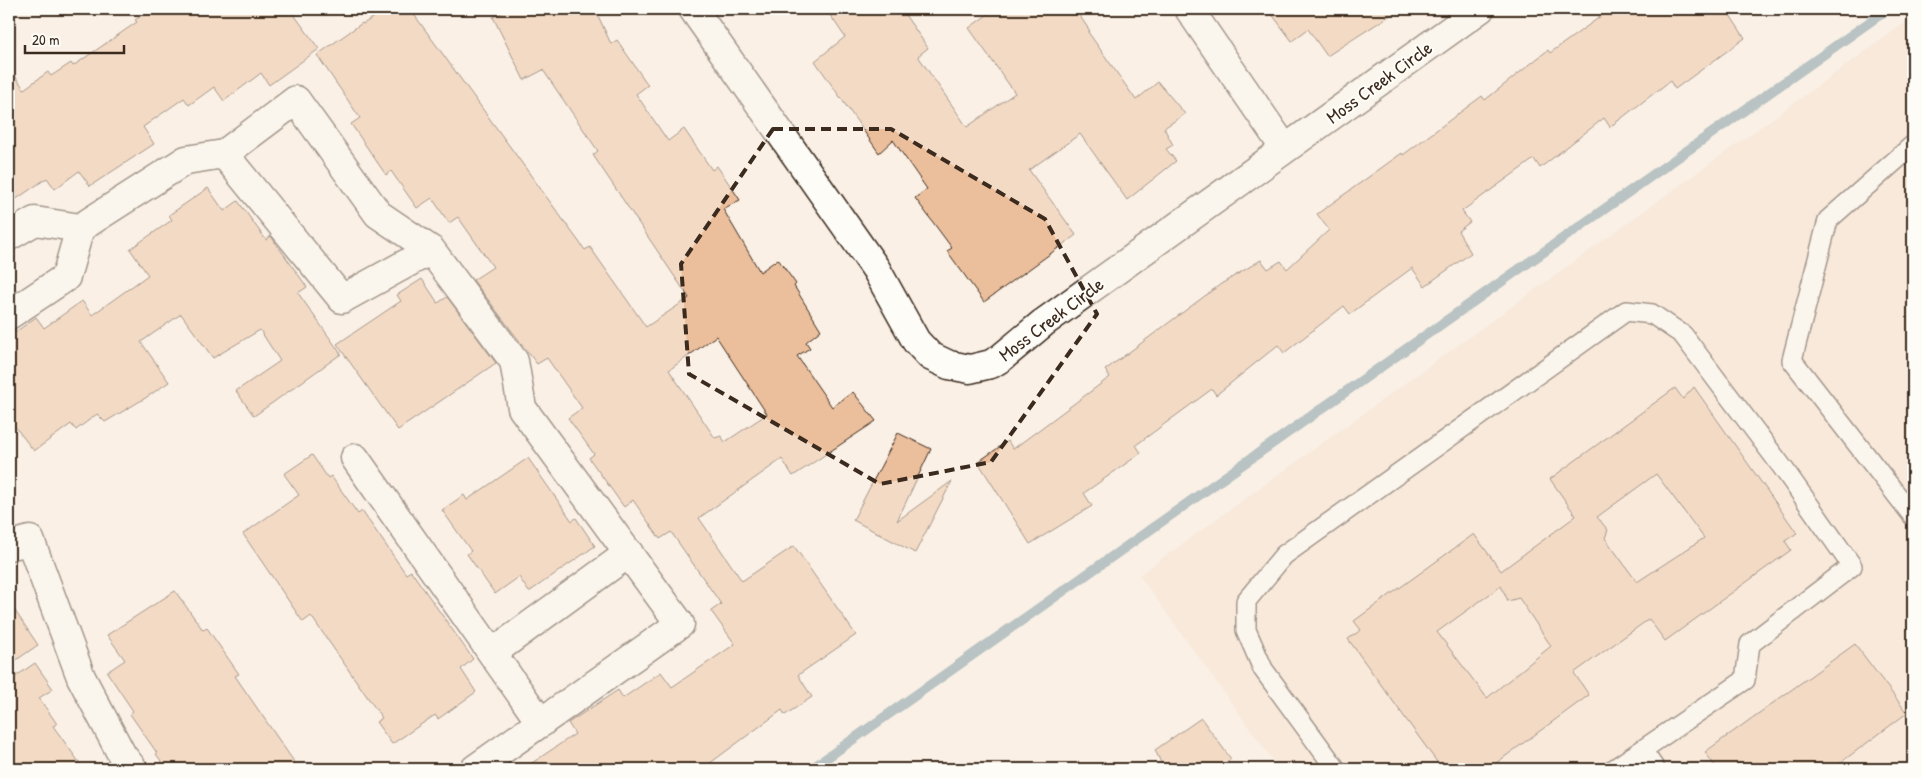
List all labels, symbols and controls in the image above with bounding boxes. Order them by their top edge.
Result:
scale bar [25,22,124,54]
text: 20 m [32,29,59,50]
street label: Moss Creek Circle [1321,34,1438,129]
street label: Moss Creek Circle [993,271,1109,367]

